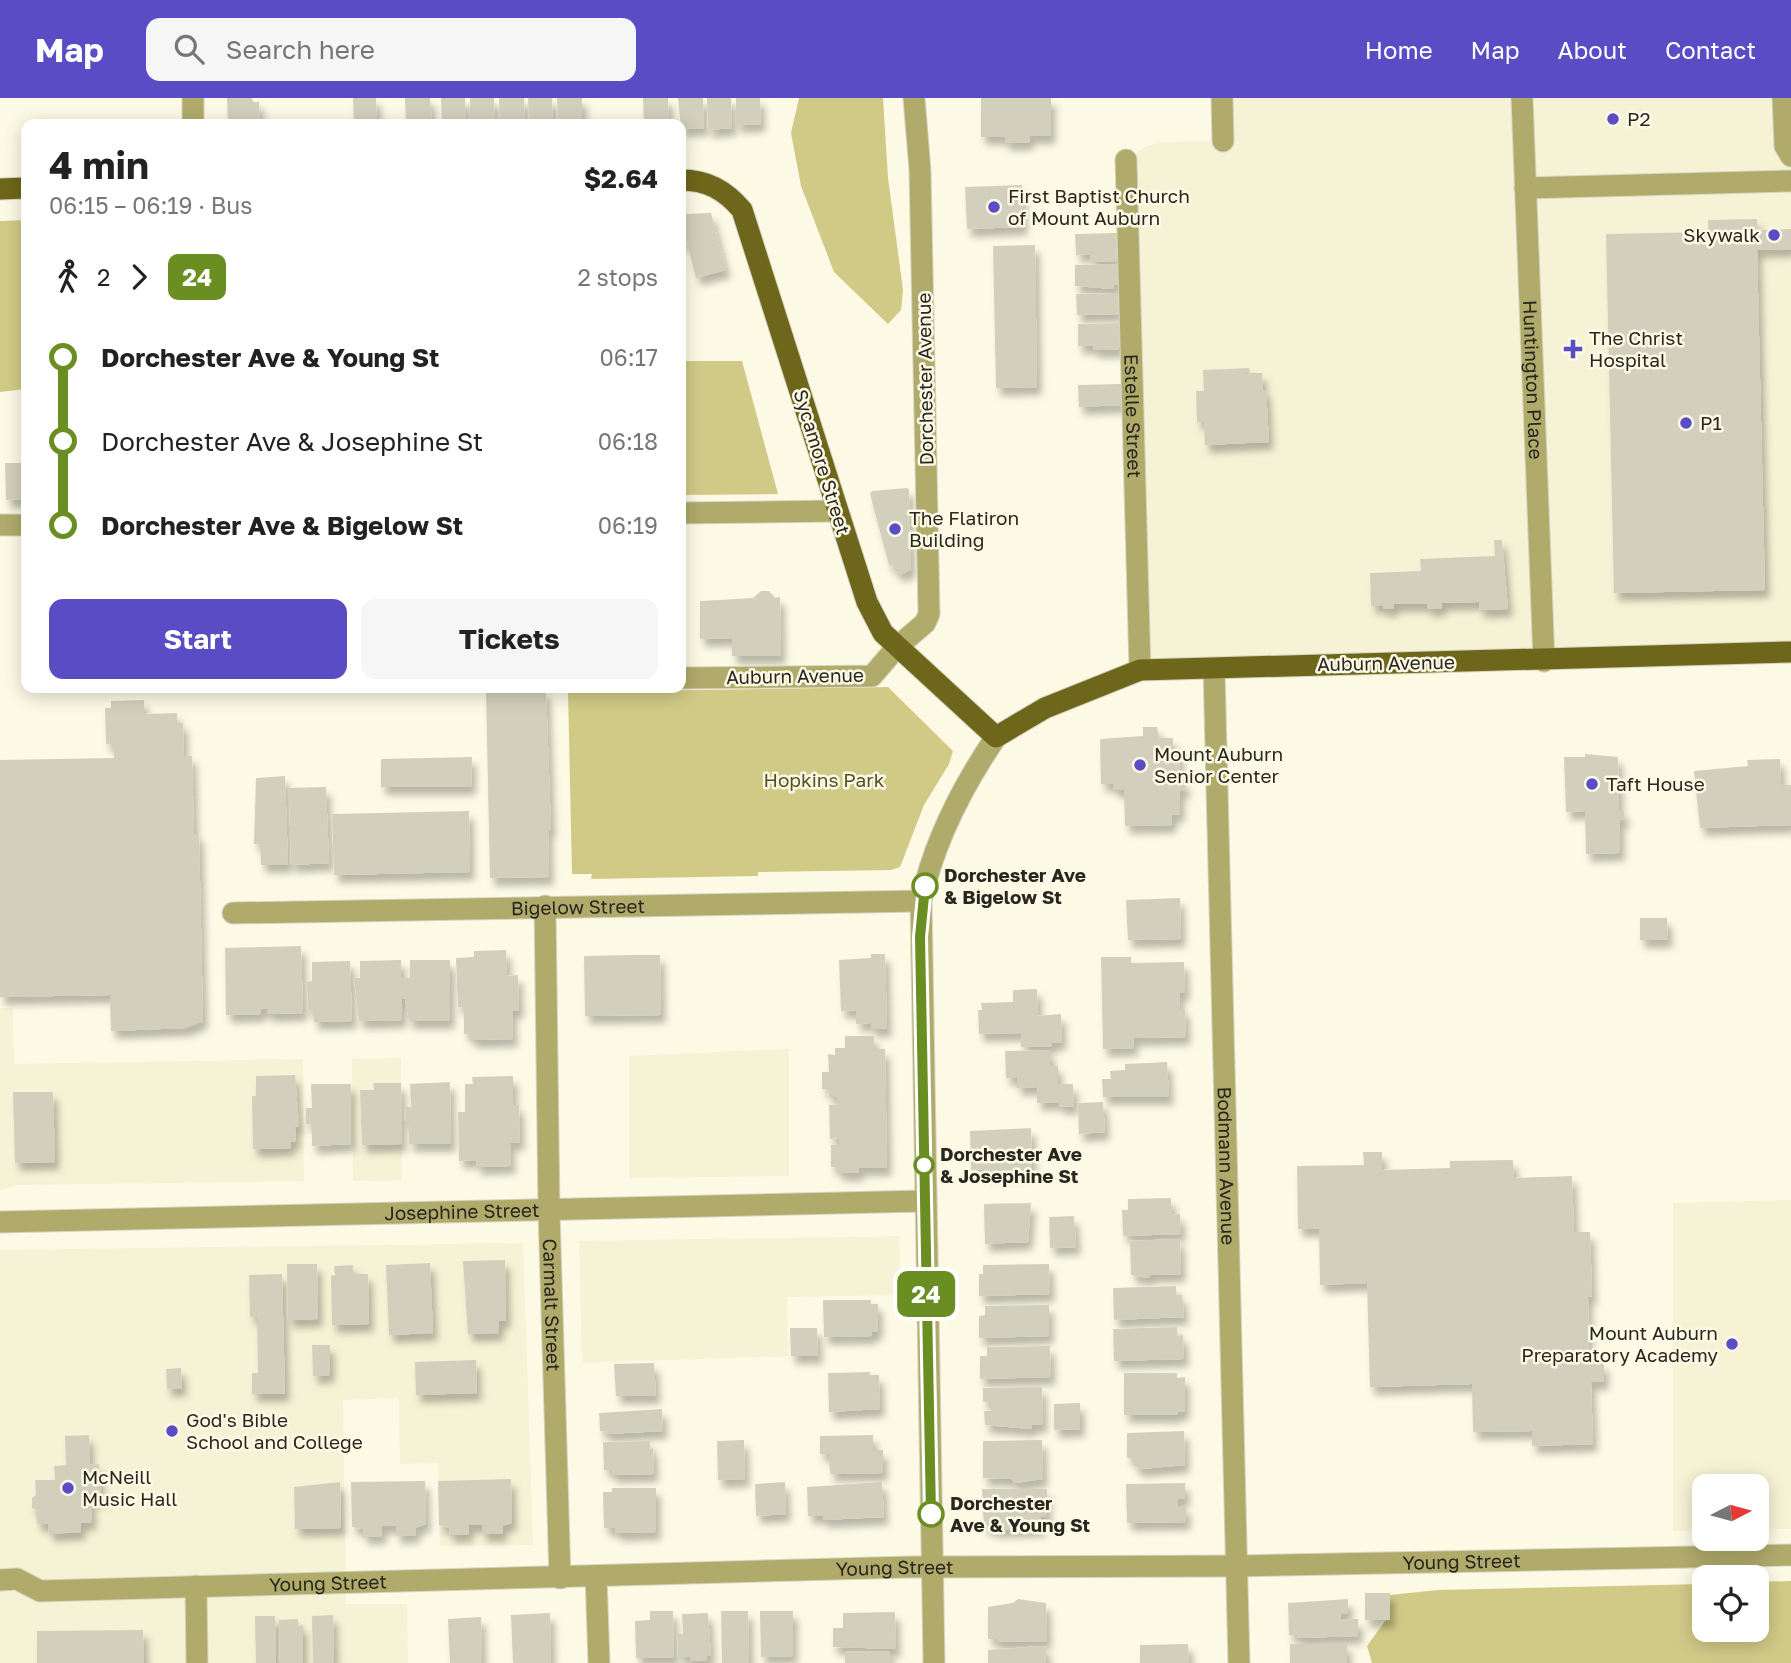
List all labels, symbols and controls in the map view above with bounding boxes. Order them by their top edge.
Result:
search box [146,18,636,81]
text: Map [35,30,104,69]
icon: search [170,30,208,68]
text: Search here [226,34,375,65]
text: Home [1365,35,1433,64]
text: Map [1471,35,1520,64]
text: About [1558,35,1627,64]
text: Contact [1665,35,1756,64]
place label: P2 [1627,107,1650,130]
marker: P2 [1605,111,1621,127]
text: 4 min [49,142,149,187]
text: $2.64 [584,163,658,194]
place label: First Baptist Church of Mount Auburn [1008,184,1190,229]
text: 06:15 – 06:19 · Bus [49,191,252,219]
marker: First Baptist Church of Mount Auburn [986,199,1002,215]
place label: Skywalk [1683,223,1760,246]
marker: Skywalk [1766,227,1782,243]
icon: walk [49,258,87,296]
icon: forward [120,258,158,296]
text: 24 [182,262,212,291]
text: 2 [97,263,110,291]
text: 2 stops [577,263,658,291]
street label: Dorchester Avenue [911,292,938,466]
street label: Huntington Place [1519,300,1548,460]
place label: The Christ Hospital [1589,326,1683,371]
marker: The Christ Hospital [1563,339,1583,359]
text: Dorchester Ave & Young St [101,342,439,373]
text: 06:17 [600,343,658,371]
street label: Estelle Street [1120,353,1147,478]
street label: Sycamore Street [789,386,856,537]
place label: P1 [1700,411,1722,434]
marker: P1 [1678,415,1694,431]
text: Dorchester Ave & Josephine St [101,426,483,457]
text: 06:18 [598,427,658,455]
place label: The Flatiron Building [909,506,1019,551]
text: Dorchester Ave & Bigelow St [101,510,463,541]
text: 06:19 [598,511,658,539]
marker: The Flatiron Building [887,521,903,537]
button: Start [49,599,347,679]
button: Tickets [361,599,658,679]
street label: Auburn Avenue [1317,650,1455,675]
street label: Auburn Avenue [726,663,864,688]
place label: Mount Auburn Senior Center [1154,742,1283,787]
marker: Mount Auburn Senior Center [1132,757,1148,773]
park label: Hopkins Park [764,768,885,791]
place label: Taft House [1606,772,1705,795]
marker: Taft House [1584,776,1600,792]
place label: Dorchester Ave & Bigelow St [944,863,1086,908]
marker: Dorchester Ave & Bigelow St [912,873,938,899]
street label: Bigelow Street [511,894,645,919]
street label: Bodmann Avenue [1214,1086,1240,1245]
place label: Dorchester Ave & Josephine St [940,1142,1082,1187]
marker: Dorchester Ave & Josephine St [914,1155,934,1175]
street label: Josephine Street [384,1198,540,1224]
street label: Carmalt Street [539,1238,566,1372]
line badge: 24 [894,1271,958,1317]
text: 24 [911,1279,941,1308]
place label: Mount Auburn Preparatory Academy [1521,1321,1718,1366]
marker: Mount Auburn Preparatory Academy [1724,1336,1740,1352]
place label: God's Bible School and College [186,1408,363,1453]
marker: God's Bible School and College [164,1423,180,1439]
place label: McNeill Music Hall [82,1465,177,1510]
north arrow [1692,1474,1769,1550]
map controls [1692,1474,1769,1642]
marker: McNeill Music Hall [60,1480,76,1496]
place label: Dorchester Ave & Young St [950,1491,1090,1536]
marker: Dorchester Ave & Young St [918,1501,944,1527]
street label: Young Street [1402,1548,1521,1574]
street label: Young Street [835,1555,954,1580]
button: locate [1692,1565,1769,1642]
street label: Young Street [269,1569,387,1596]

